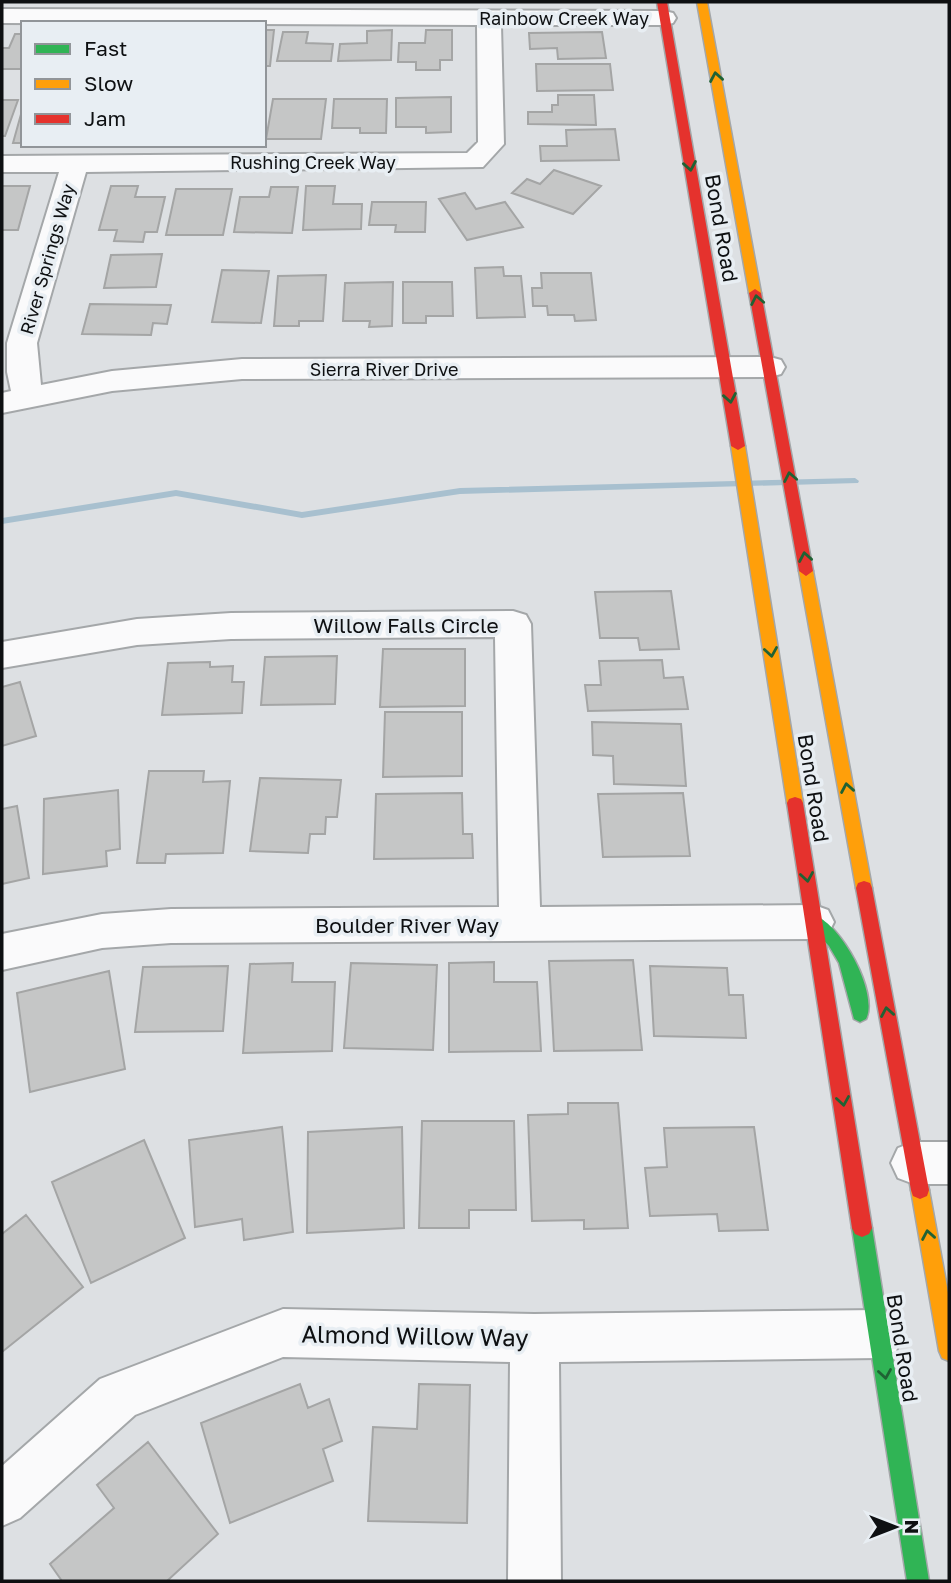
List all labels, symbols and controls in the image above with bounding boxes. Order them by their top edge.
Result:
street label: Rainbow Creek Way [479,7,649,29]
legend [21,21,266,147]
text: Fast [84,35,127,61]
text: Slow [84,70,133,96]
one-way arrow [709,71,724,83]
text: Jam [84,105,126,131]
street label: Rushing Creek Way [230,151,396,173]
one-way arrow [682,160,697,172]
street label: Bond Road [700,172,744,284]
street label: River Springs Way [15,181,79,337]
one-way arrow [750,294,765,306]
street label: Sierra River Drive [310,358,458,380]
one-way arrow [722,392,737,404]
one-way arrow [783,471,798,483]
one-way arrow [798,551,813,563]
street label: Willow Falls Circle [313,612,499,638]
one-way arrow [763,646,778,658]
street label: Bond Road [793,732,835,844]
one-way arrow [840,782,855,794]
one-way arrow [799,871,814,882]
street label: Boulder River Way [315,912,499,938]
one-way arrow [880,1006,895,1018]
one-way arrow [835,1095,850,1107]
one-way arrow [921,1230,936,1242]
street label: Bond Road [882,1292,924,1404]
street label: Almond Willow Way [301,1319,529,1351]
one-way arrow [878,1369,893,1380]
north arrow [860,1492,930,1562]
text: N [901,1520,924,1534]

